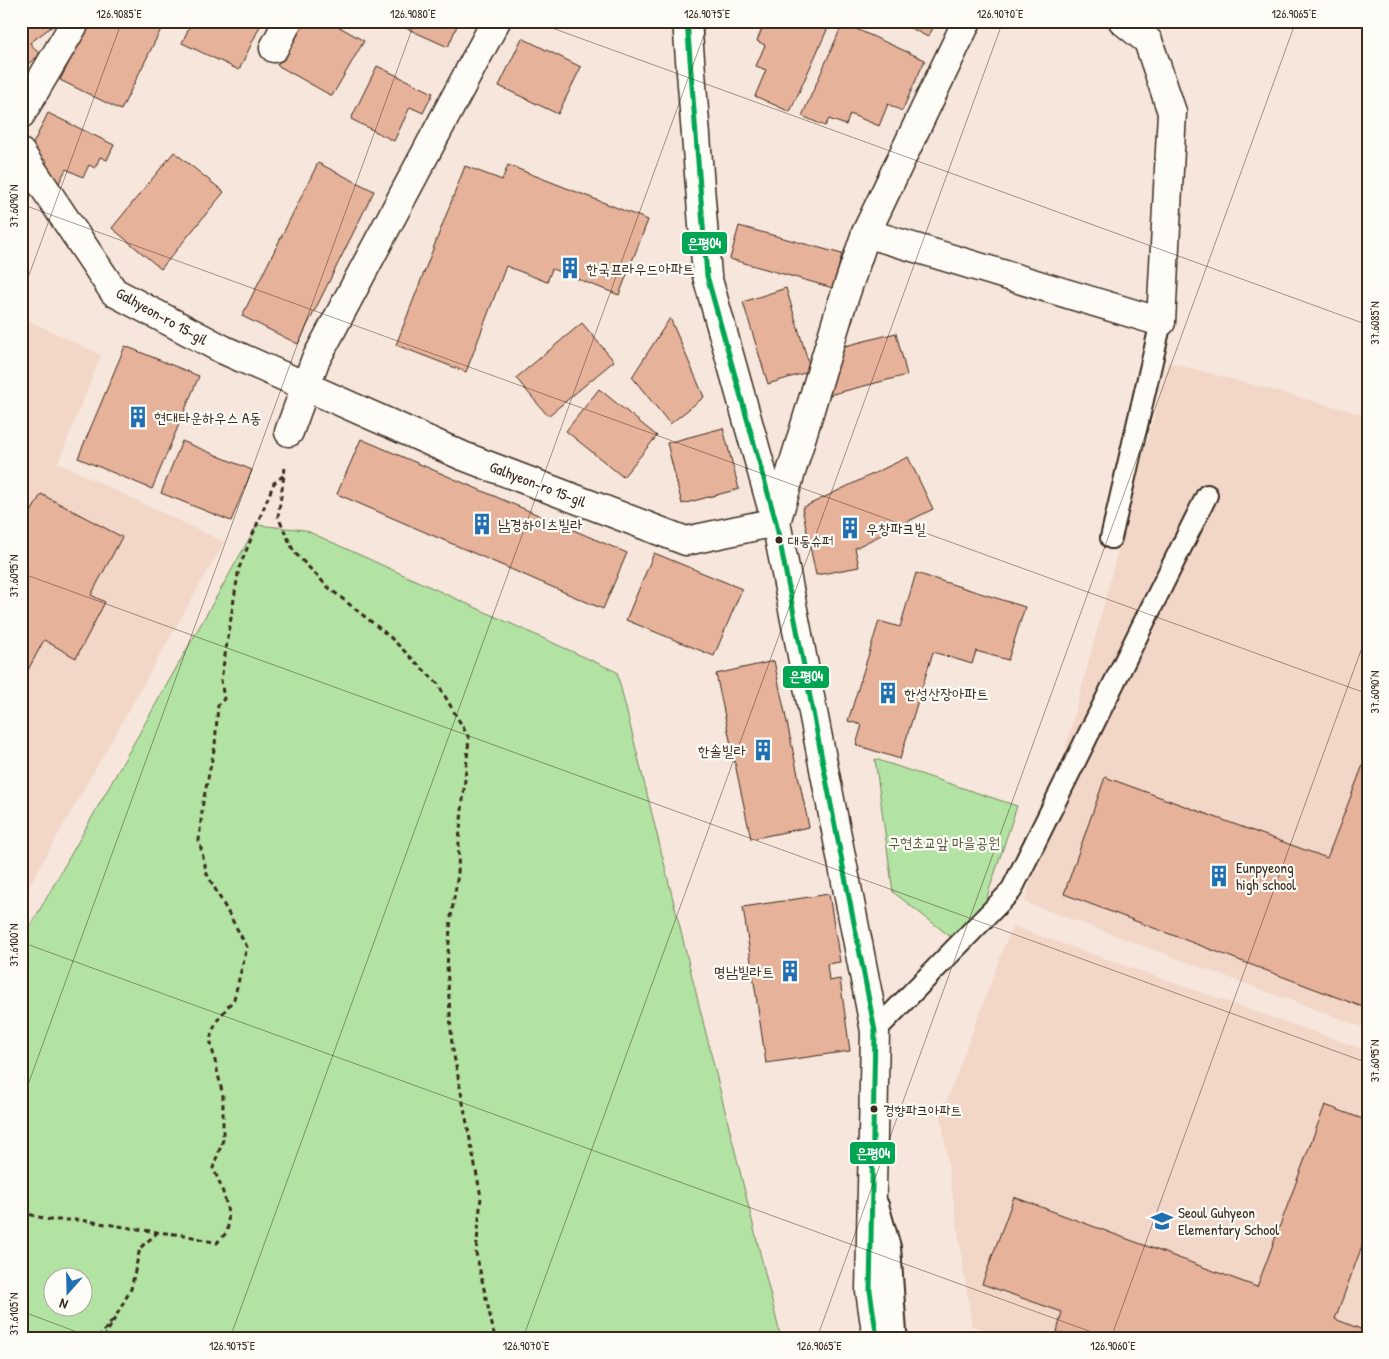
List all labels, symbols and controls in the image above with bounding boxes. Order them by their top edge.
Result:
text: 126.9085°E [96,5,142,22]
text: 126.9080°E [390,5,437,22]
text: 126.9075°E [684,5,731,22]
text: 126.9070°E [977,5,1024,22]
text: 126.9065°E [1271,5,1317,22]
text: 37.6090°N [5,185,22,228]
line badge: 은평04 [681,231,728,255]
text: 은평04 [687,233,722,252]
building icon: 한국프라우드아파트 [557,255,583,281]
place label: 한국프라우드아파트 [586,258,695,279]
street label: Galhyeon-ro 15-gil [112,282,212,350]
text: 37.6085°N [1366,301,1383,345]
building icon: 현대타운하우스 A동 [125,404,151,430]
place label: 현대타운하우스 A동 [154,407,261,428]
street label: Galhyeon-ro 15-gil [487,456,589,512]
building icon: 남경하이츠빌라 [469,511,495,537]
place label: 남경하이츠빌라 [498,514,583,535]
building icon: 우창파크빌 [837,515,863,541]
place label: 우창파크빌 [866,518,926,539]
place label: 대동슈퍼 [788,531,833,550]
marker: 대동슈퍼 [774,535,784,545]
text: 37.6095°N [5,555,22,597]
line badge: 은평04 [782,665,830,689]
text: 은평04 [789,666,824,685]
text: 37.6090°N [1366,671,1383,714]
building icon: 한성산장아파트 [875,680,901,706]
place label: 한성산장아파트 [904,683,989,704]
building icon: 한솔빌라 [750,737,776,763]
place label: 한솔빌라 [698,740,746,761]
park label: 구현초교앞 마을공원 [888,832,1000,853]
place label: Eunpyeong high school [1236,857,1296,895]
building icon: Eunpyeong high school [1206,863,1232,889]
text: 37.6100°N [5,924,22,966]
building icon: 명남빌라트 [777,958,803,984]
place label: 명남빌라트 [714,961,774,982]
text: 37.6095°N [1366,1040,1383,1082]
place label: 경향파크아파트 [883,1100,962,1119]
marker: 경향파크아파트 [869,1104,879,1114]
line badge: 은평04 [849,1141,896,1165]
text: 은평04 [856,1143,891,1162]
place label: Seoul Guhyeon Elementary School [1178,1202,1279,1240]
school or university icon: Seoul Guhyeon Elementary School [1149,1208,1175,1234]
north arrow [42,1266,92,1316]
text: 37.6105°N [5,1293,22,1335]
text: N [56,1294,70,1315]
text: 126.9075°E [209,1337,256,1354]
text: 126.9070°E [503,1337,550,1354]
text: 126.9065°E [796,1337,842,1354]
text: 126.9060°E [1090,1337,1136,1354]

